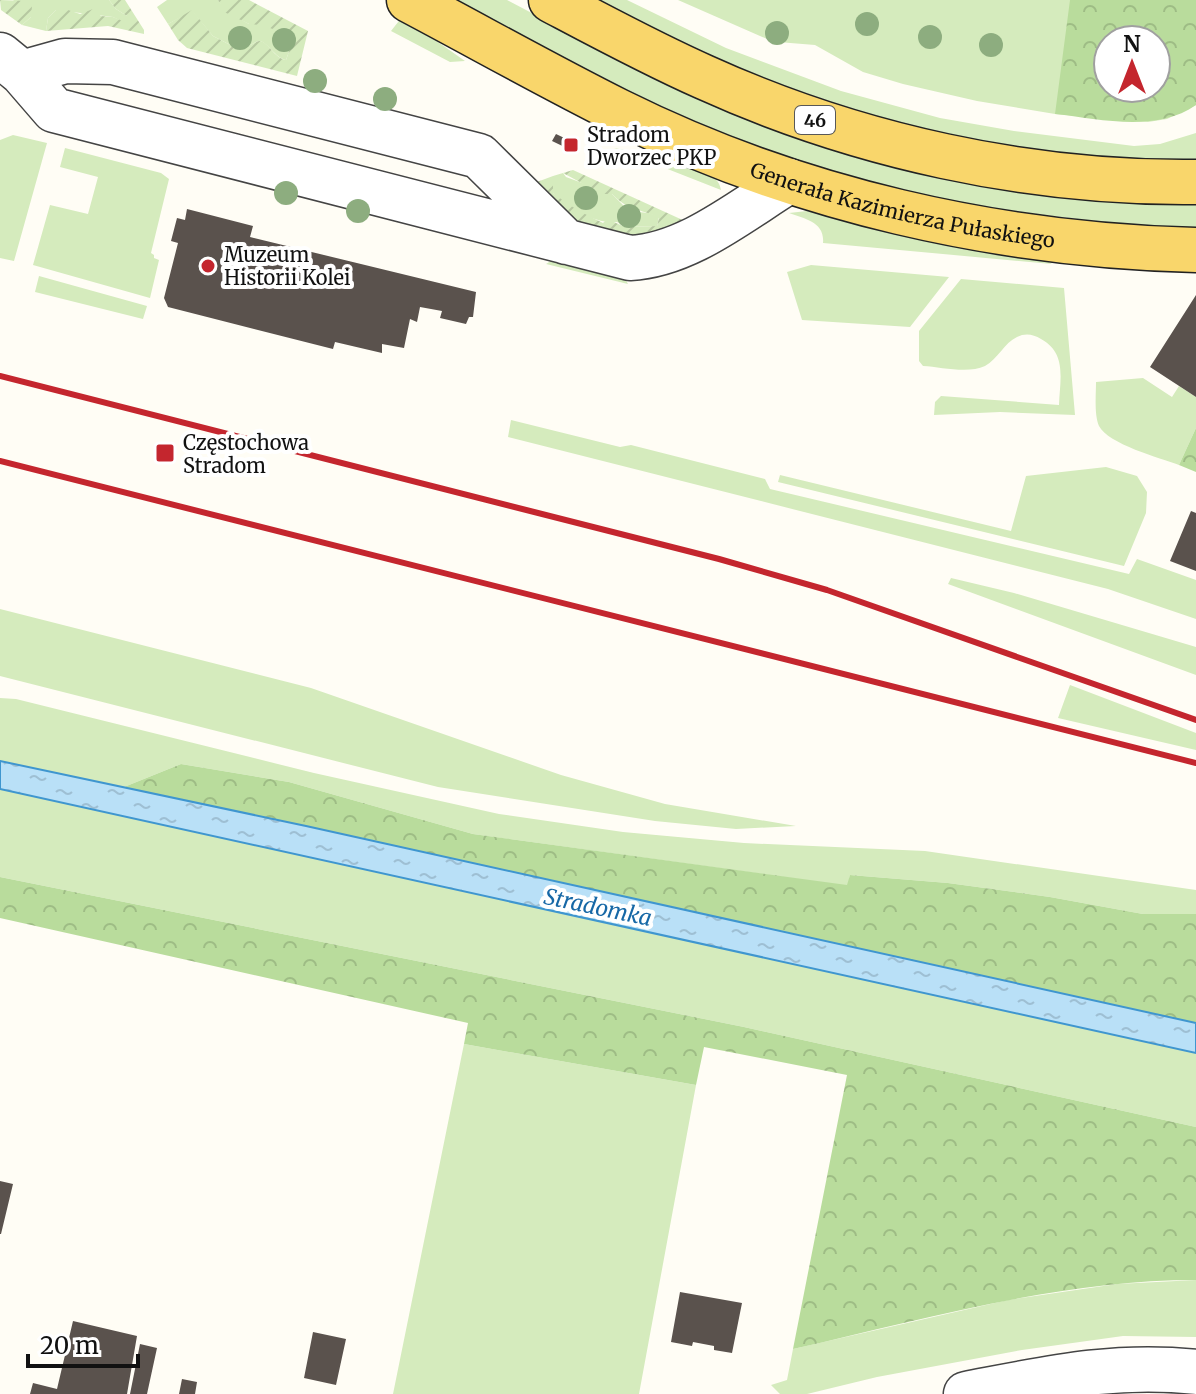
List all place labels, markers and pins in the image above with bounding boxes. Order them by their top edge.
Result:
place label: Stradom Dworzec PKP [587,122,717,170]
marker: Stradom Dworzec PKP [562,136,580,154]
place label: Muzeum Historii Kolei [224,242,350,290]
marker: Muzeum Historii Kolei [199,257,217,275]
place label: Częstochowa Stradom [183,430,309,478]
marker: Częstochowa Stradom [154,442,176,464]

